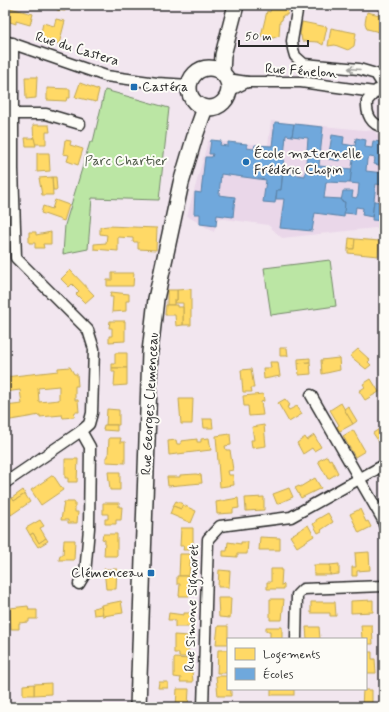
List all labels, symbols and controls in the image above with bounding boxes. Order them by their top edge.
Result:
scale bar [239,22,308,48]
street label: Rue du Castera [33,28,121,70]
text: 50 m [245,29,272,45]
street label: Rue Fénelon [264,60,338,82]
one-way arrow [348,65,361,72]
place label: Castéra [142,78,188,96]
marker: Castéra [129,82,139,92]
place label: École maternelle Frédéric Chopin [254,145,362,179]
park label: Parc Chartier [84,152,168,170]
marker: École maternelle Frédéric Chopin [241,157,251,167]
street label: Rue Georges Clemenceau [137,332,164,476]
street label: Rue Simone Signoret [181,544,205,672]
place label: Clémenceau [71,564,143,582]
marker: Clémenceau [146,568,156,578]
legend [227,638,367,690]
text: Logements [263,647,320,664]
text: Écoles [263,667,294,683]

